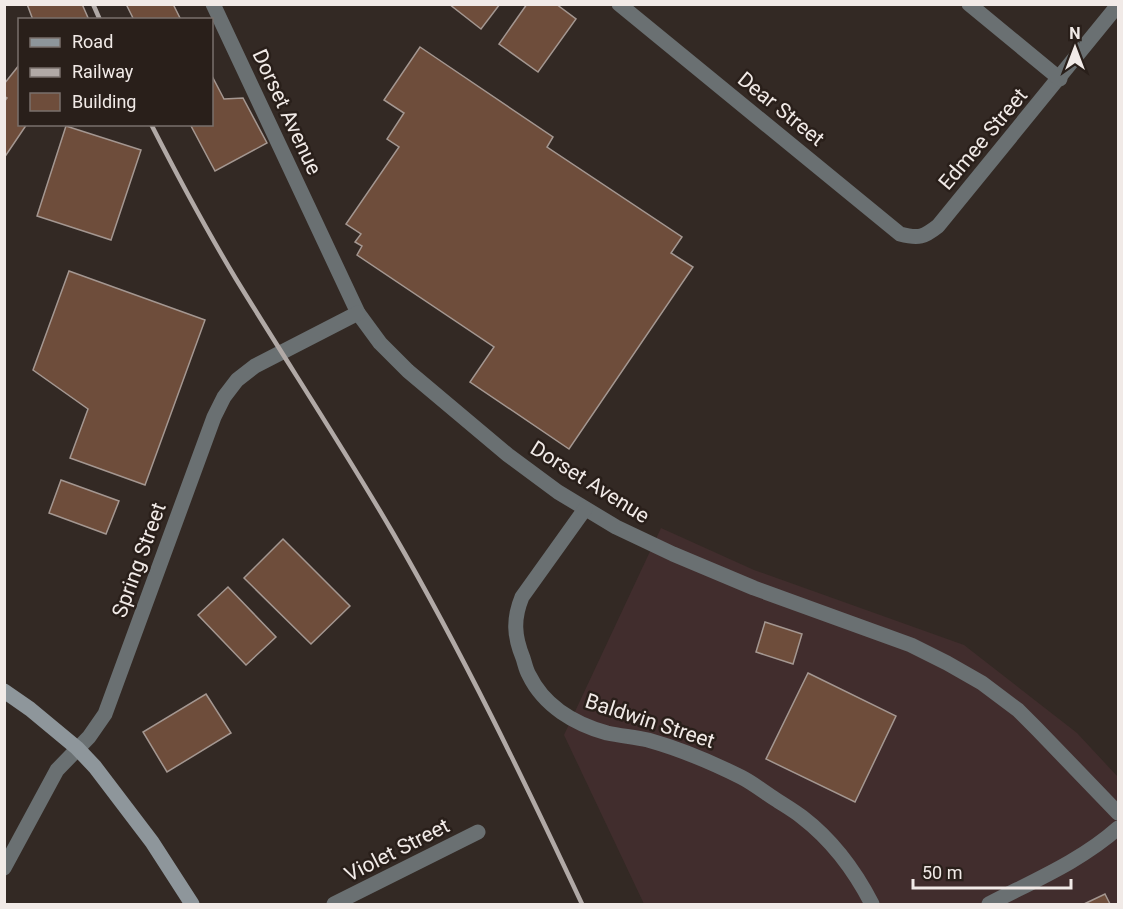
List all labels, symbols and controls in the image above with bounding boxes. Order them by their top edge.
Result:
legend [18,18,213,126]
north arrow [1045,18,1105,78]
text: N [1069,24,1081,43]
text: Road [72,31,113,52]
street label: Dorset Avenue [247,45,327,179]
text: Railway [72,61,134,82]
street label: Dear Street [733,67,829,151]
street label: Edmee Street [934,83,1032,195]
text: Building [72,91,136,112]
street label: Dorset Avenue [526,436,654,528]
street label: Spring Street [107,499,171,621]
street label: Baldwin Street [582,689,718,753]
street label: Violet Street [341,813,453,887]
scale bar [913,852,1070,890]
text: 50 m [922,862,962,883]

